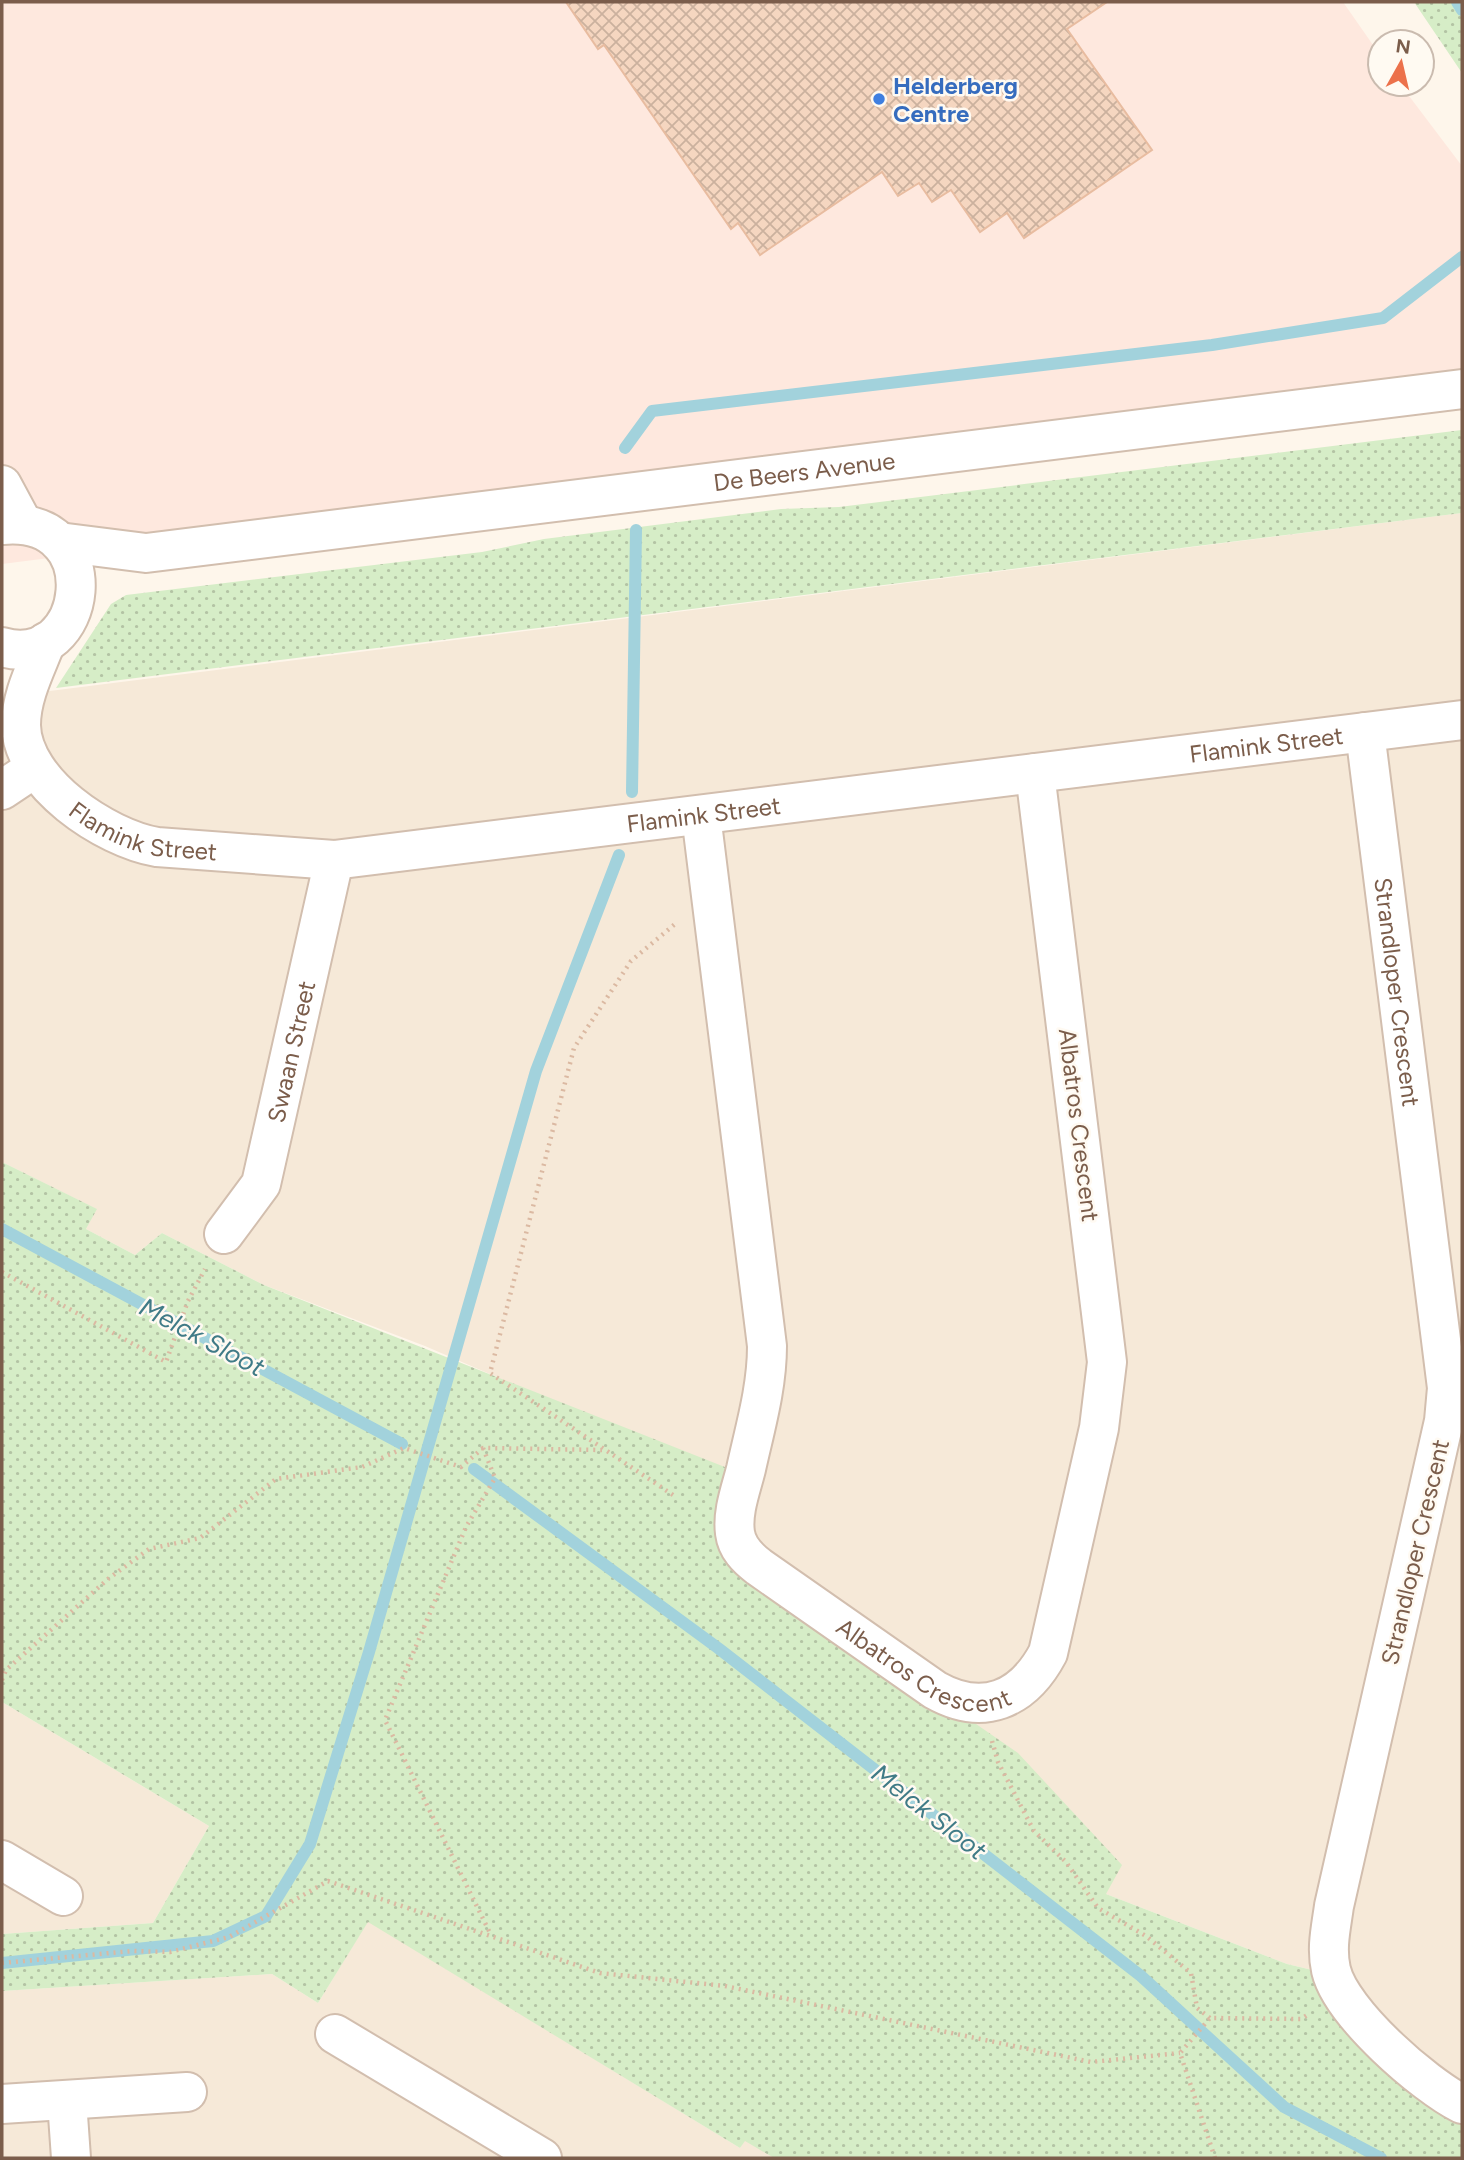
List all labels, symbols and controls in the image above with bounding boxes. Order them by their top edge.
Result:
north arrow [1366,28,1436,98]
text: N [1394,34,1412,59]
place label: Helderberg Centre [893,71,1018,128]
marker: Helderberg Centre [871,91,887,107]
street label: De Beers Avenue [712,445,897,497]
street label: Flamink Street [1188,720,1345,768]
street label: Flamink Street [625,790,782,838]
street label: Flamink Street [64,795,218,866]
street label: Strandloper Crescent [1369,876,1426,1108]
street label: Swaan Street [261,978,321,1125]
street label: Albatros Crescent [1053,1027,1105,1223]
water label: Melck Sloot [134,1291,271,1384]
street label: Strandloper Crescent [1375,1436,1455,1668]
street label: Albatros Crescent [831,1612,1016,1718]
water label: Melck Sloot [865,1757,994,1867]

